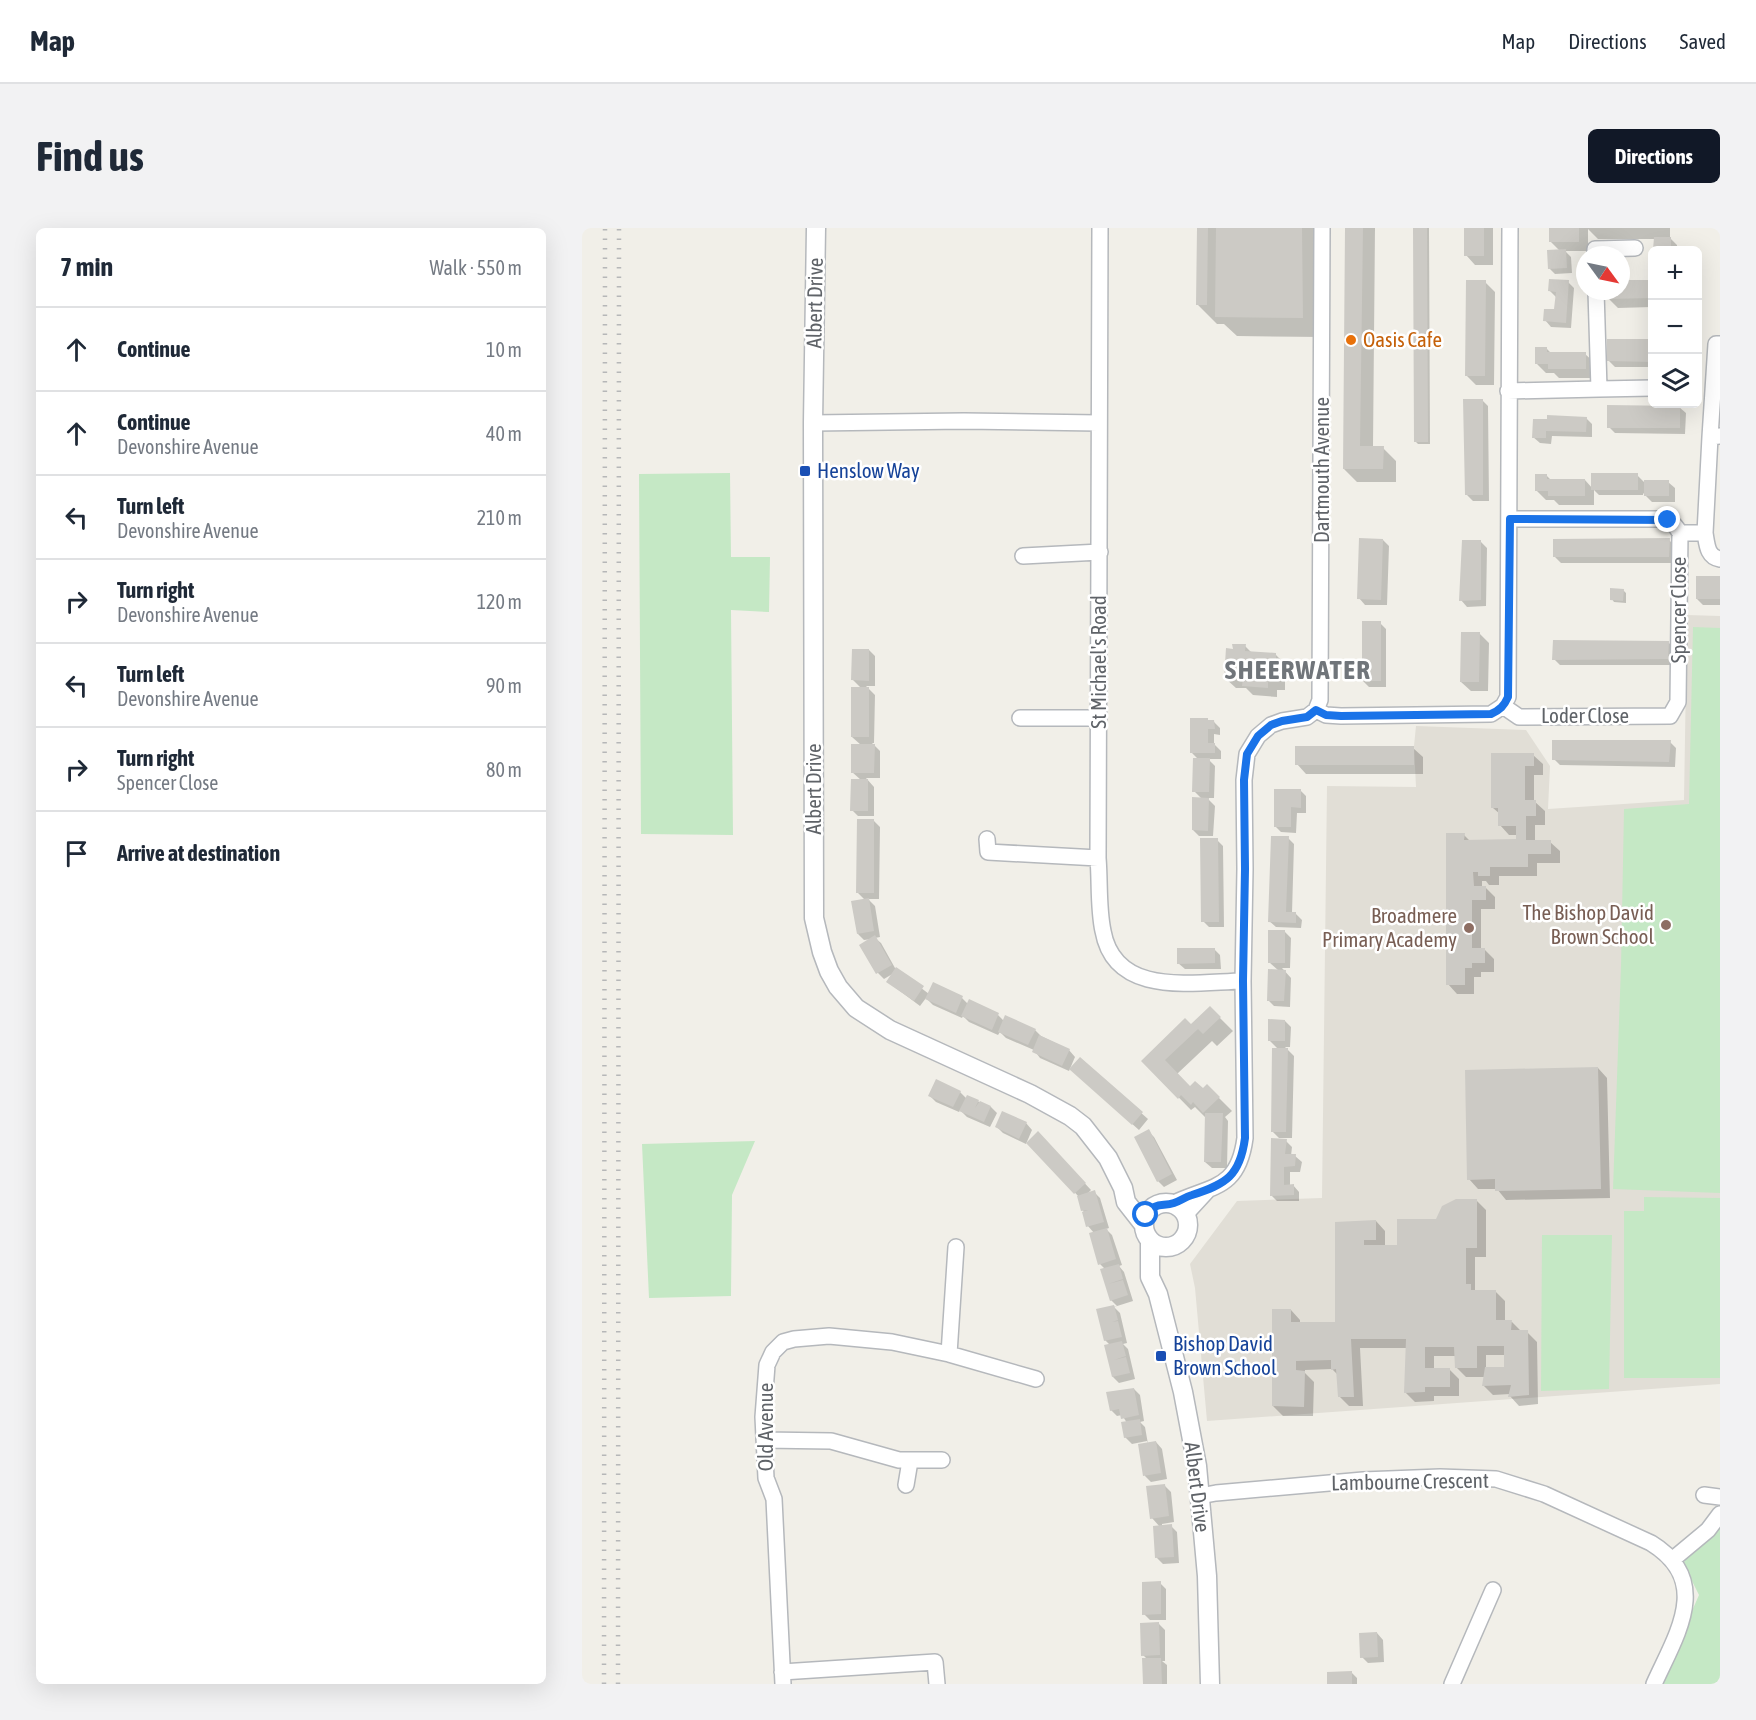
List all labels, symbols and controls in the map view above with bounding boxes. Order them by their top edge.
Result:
text: Map [30,25,75,57]
text: Map [1501,29,1535,53]
text: Directions [1568,29,1647,53]
text: Saved [1680,29,1726,53]
button: Directions [1588,129,1720,183]
text: Find us [36,132,144,180]
north arrow [1576,246,1630,300]
map controls [1648,246,1702,408]
button: + [1648,246,1702,300]
text: 7 min [60,252,113,282]
text: Walk · 550 m [430,256,522,279]
street label: Albert Drive [801,257,827,349]
button: − [1648,300,1702,354]
place label: Oasis Cafe [1363,327,1442,351]
icon: ahead [60,333,93,366]
marker: Oasis Cafe [1344,333,1358,347]
text: Continue [117,336,191,362]
text: 10 m [486,338,522,361]
button: layers [1648,354,1702,408]
street label: Dartmouth Avenue [1309,397,1333,543]
text: Continue [117,409,191,435]
icon: ahead [60,417,93,450]
text: 40 m [486,422,522,445]
text: Devonshire Avenue [117,435,259,458]
place label: Henslow Way [817,458,920,482]
marker: Henslow Way [798,464,812,478]
text: Turn left [117,493,184,519]
icon: left [60,501,93,534]
text: 210 m [477,506,522,529]
route end [1654,506,1680,532]
text: Devonshire Avenue [117,519,259,542]
street label: Spencer Close [1666,557,1690,663]
text: Turn right [117,577,194,603]
icon: right [60,585,93,618]
text: 120 m [477,590,522,613]
street label: St Michael's Road [1086,595,1110,729]
text: Devonshire Avenue [117,603,259,626]
district label: SHEERWATER [1225,654,1371,685]
text: Turn left [117,661,184,687]
icon: left [60,669,93,702]
text: 90 m [486,674,522,697]
text: Devonshire Avenue [117,687,259,710]
street label: Loder Close [1541,703,1629,727]
street label: Albert Drive [801,743,825,835]
text: Turn right [117,745,194,771]
icon: right [60,753,93,786]
text: 80 m [486,758,522,781]
text: Spencer Close [117,771,218,794]
icon: arrive [60,837,93,870]
text: Arrive at destination [117,840,280,866]
place label: The Bishop David Brown School [1523,900,1654,948]
place label: Broadmere Primary Academy [1322,903,1457,951]
marker: The Bishop David Brown School [1659,918,1673,932]
marker: Broadmere Primary Academy [1462,921,1476,935]
route start [1132,1201,1158,1227]
place label: Bishop David Brown School [1173,1331,1277,1379]
marker: Bishop David Brown School [1154,1349,1168,1363]
street label: Old Avenue [753,1383,777,1471]
street label: Albert Drive [1181,1440,1215,1534]
street label: Lambourne Crescent [1331,1468,1489,1494]

